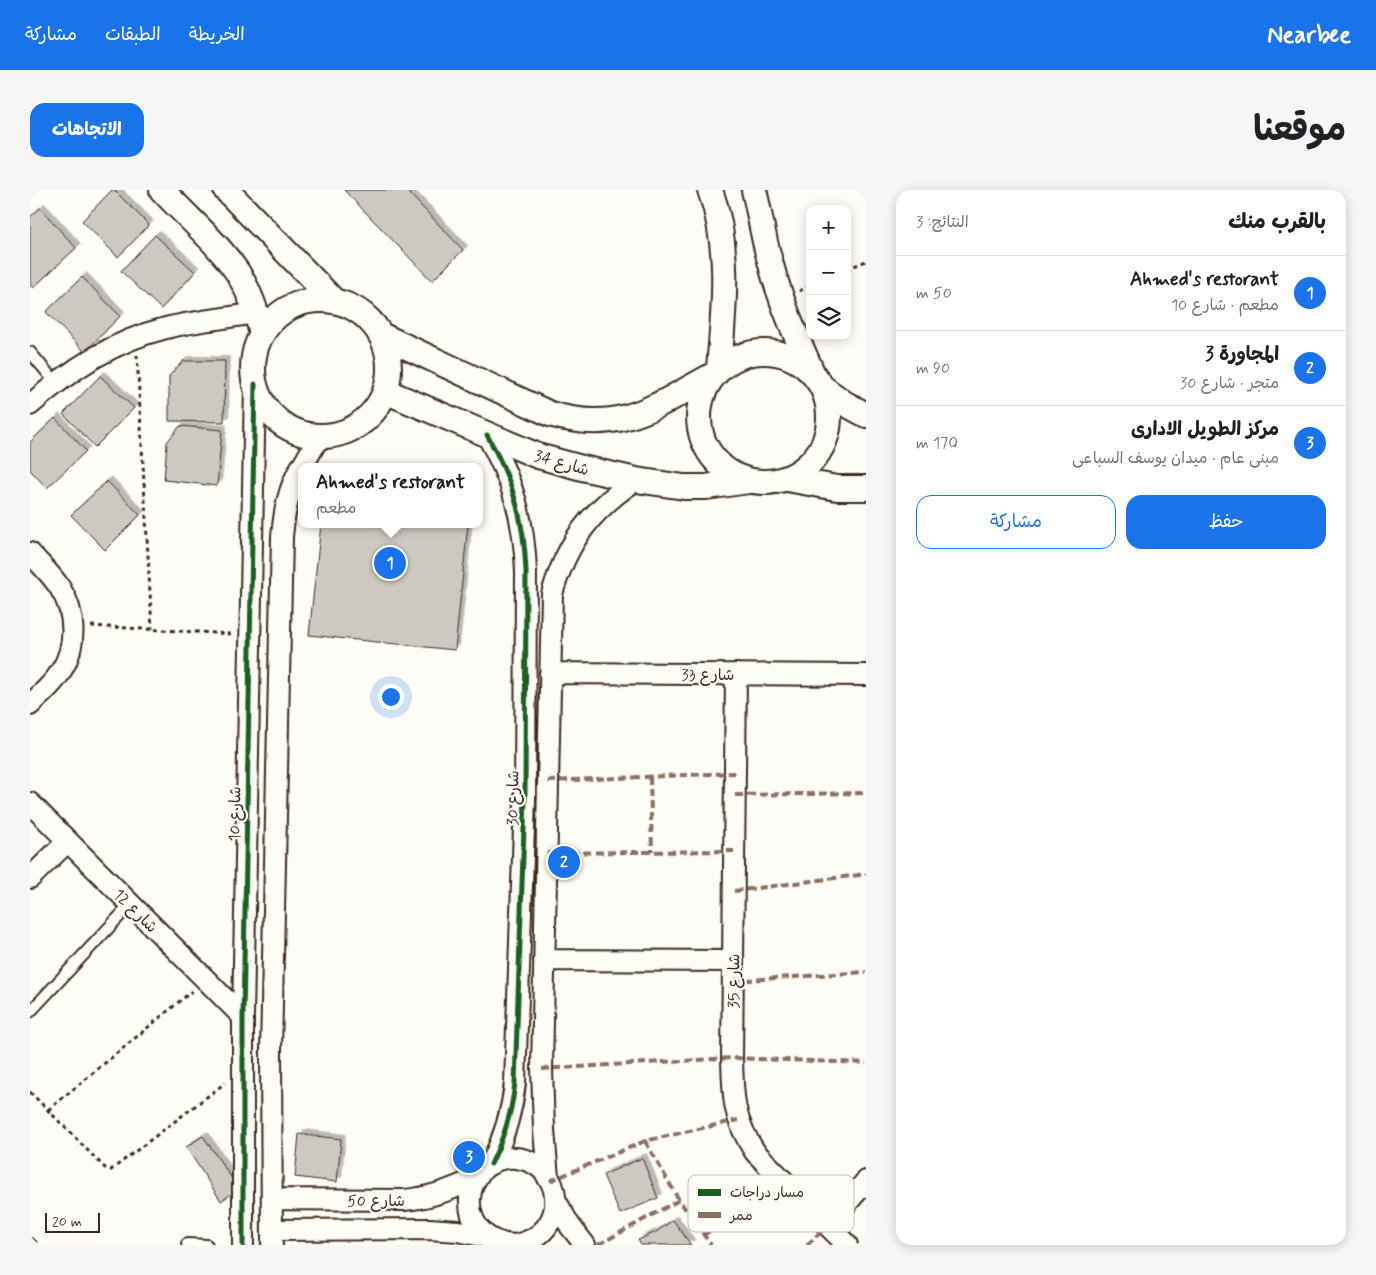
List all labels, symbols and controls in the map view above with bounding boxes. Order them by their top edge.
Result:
text: Nearbee [1267,20,1351,51]
text: مشاركة [25,23,77,47]
text: الطبقات [105,23,161,47]
text: الخريطة [189,23,245,47]
button: الاتجاهات [30,103,144,157]
text: موقعنا [1253,107,1346,153]
map controls [806,205,851,340]
button: + [806,205,851,250]
text: بالقرب منك [1228,208,1326,236]
text: النتائج: 3 [916,212,969,233]
button: − [806,250,851,295]
text: Ahmed's restorant [1130,267,1279,292]
text: 50 m [916,283,952,304]
text: 1 [1306,283,1314,304]
button: layers [806,295,851,340]
text: مطعم · شارع 10 [1171,295,1279,316]
text: المجاورة 3 [1205,342,1279,367]
text: 90 m [916,358,950,379]
text: 2 [1306,358,1314,379]
text: متجر · شارع 30 [1180,373,1279,394]
text: مركز الطويل الادارى [1131,417,1279,442]
text: 170 m [916,433,958,454]
text: 3 [1306,433,1314,454]
street label: شارع 34 [532,446,591,481]
text: مبنى عام · ميدان يوسف السباعى [1072,448,1279,469]
popup [298,463,483,528]
text: Ahmed's restorant [316,470,465,495]
button: مشاركة [916,495,1116,549]
button: حفظ [1126,495,1326,549]
text: مطعم [316,498,357,519]
pin: 1 [374,544,406,582]
street label: شارع 33 [682,665,734,686]
your location [378,684,404,710]
street label: شارع 30 [503,770,524,826]
street label: شارع 10 [225,786,246,842]
pin: 2 [548,843,580,881]
street label: شارع 12 [108,884,162,938]
street label: شارع 35 [724,953,745,1009]
pin: 3 [453,1138,485,1176]
legend [688,1175,854,1232]
text: مسار دراجات [730,1184,804,1202]
street label: شارع 50 [347,1191,405,1212]
text: ممر [729,1207,753,1225]
scale bar [45,1210,100,1233]
text: 20 m [52,1213,82,1231]

